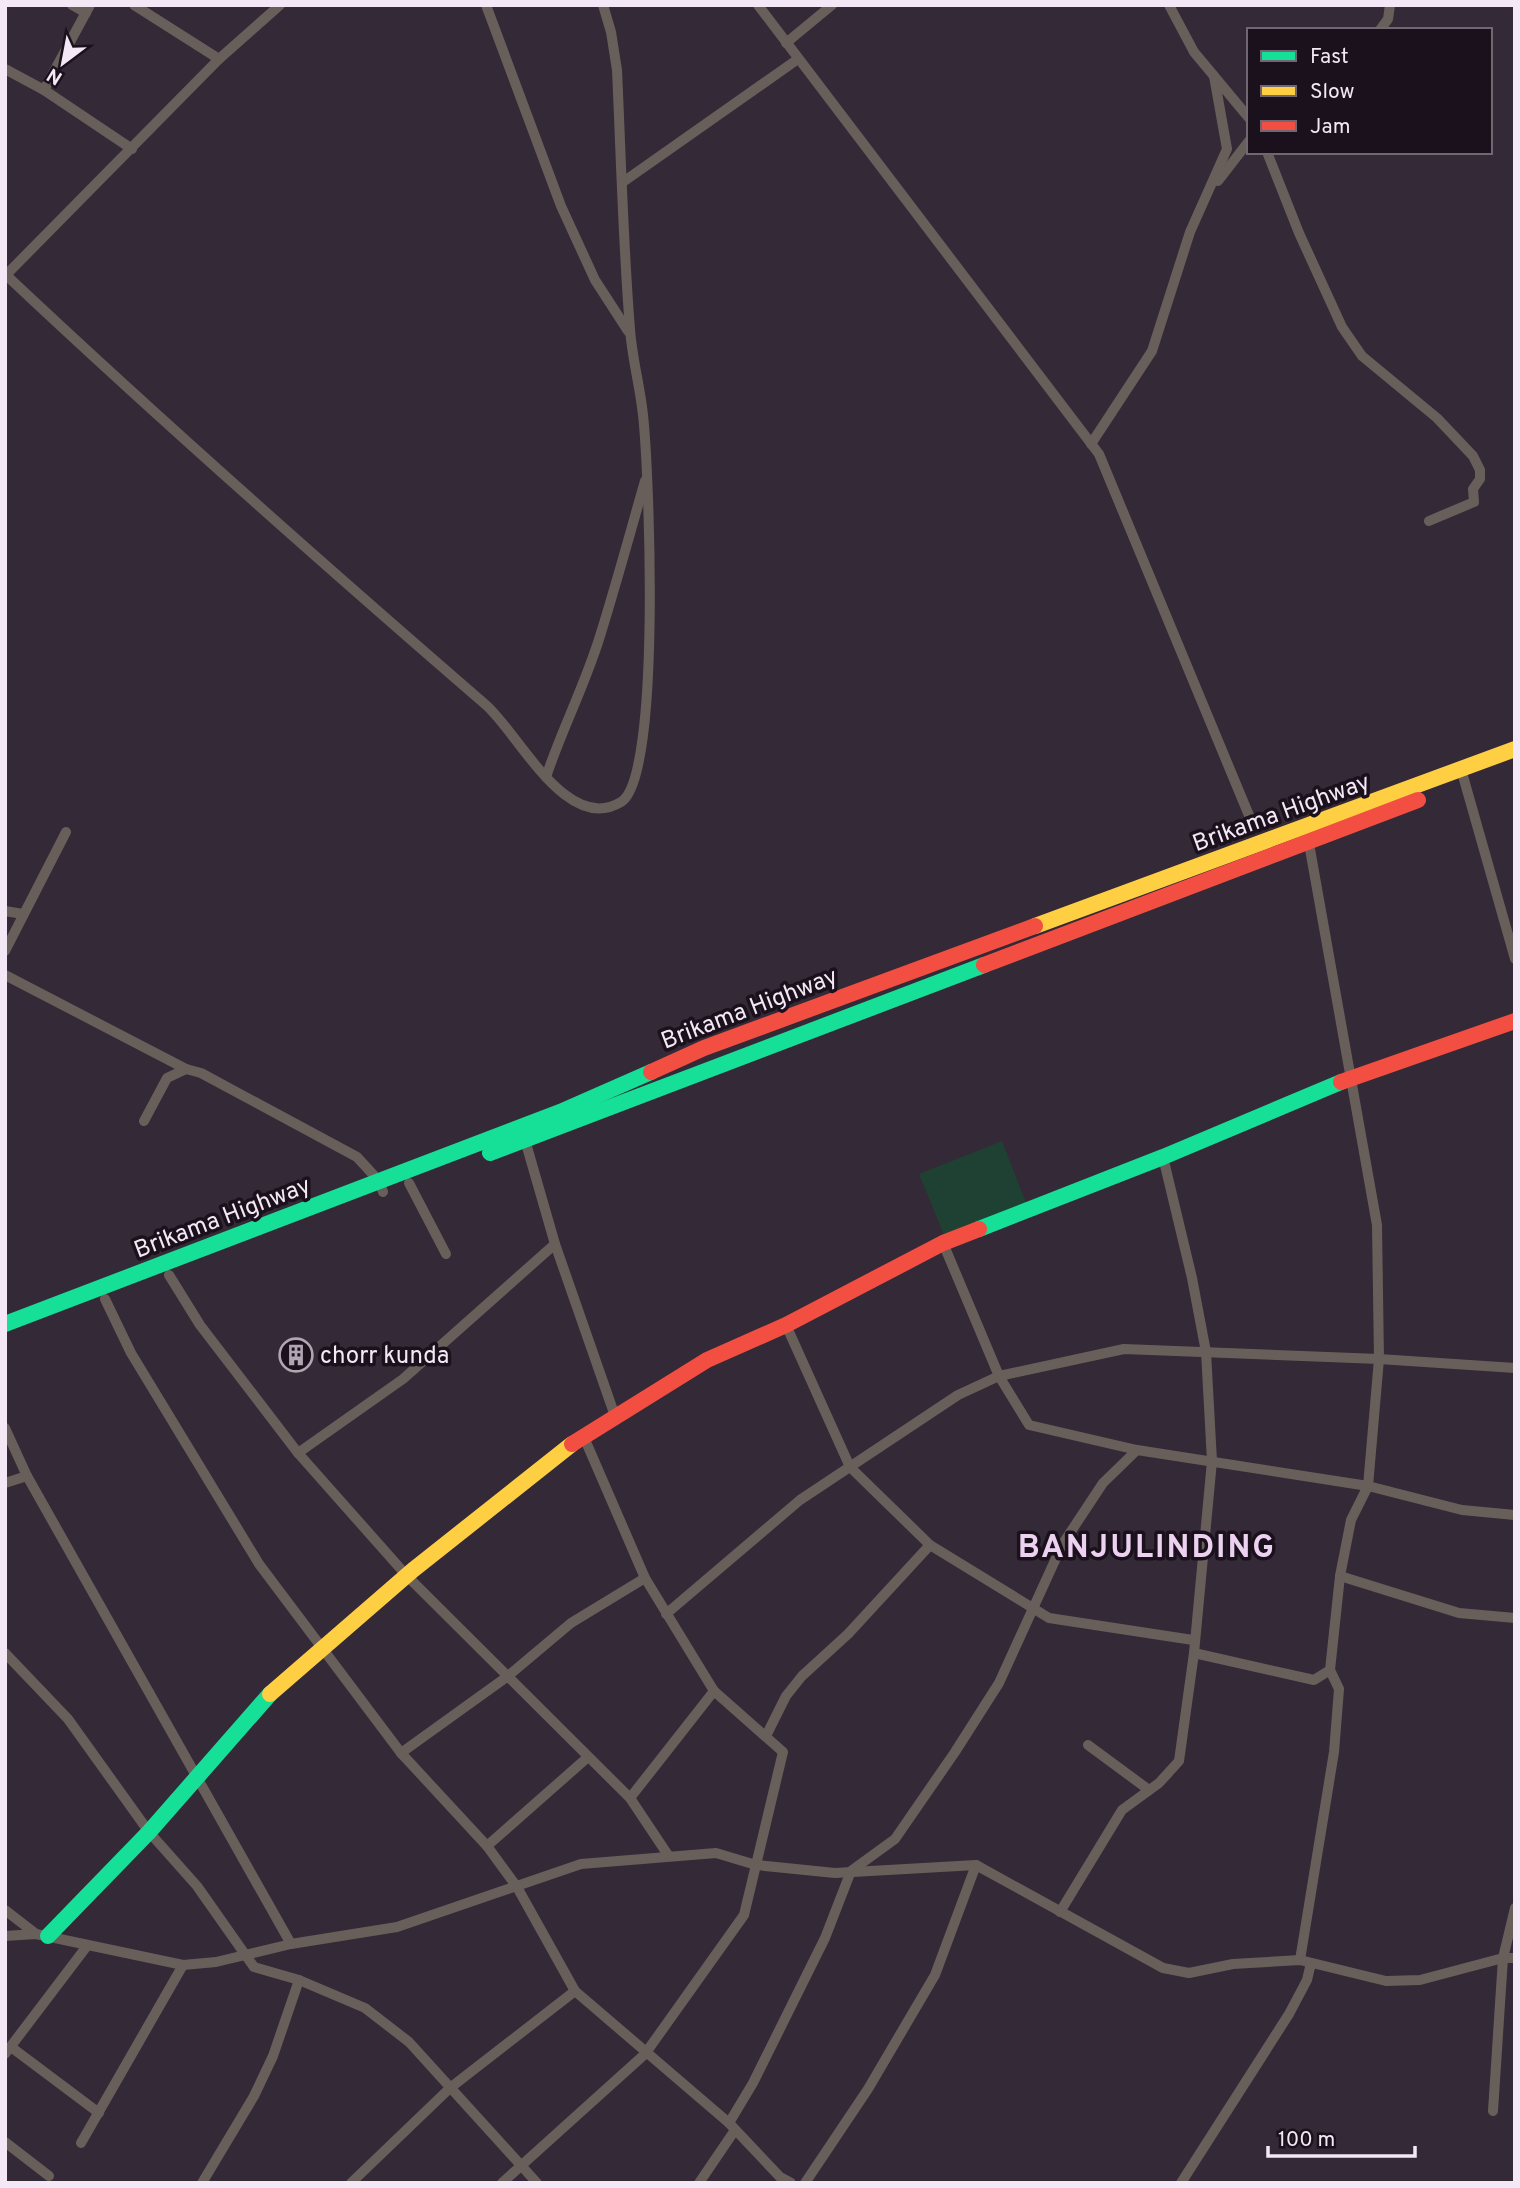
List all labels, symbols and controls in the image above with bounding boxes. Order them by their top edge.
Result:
north arrow [28,28,98,98]
legend [1247,28,1492,154]
text: Fast [1310,44,1349,71]
text: N [43,62,67,90]
text: Slow [1310,79,1355,106]
text: Jam [1310,114,1351,141]
street label: Brikama Highway [1189,768,1375,860]
street label: Brikama Highway [657,962,842,1057]
street label: Brikama Highway [130,1171,315,1266]
building icon: chorr kunda [277,1336,315,1374]
place label: chorr kunda [320,1342,449,1372]
district label: BANJULINDING [1018,1529,1276,1569]
scale bar [1268,2114,1415,2158]
text: 100 m [1278,2127,1335,2154]

